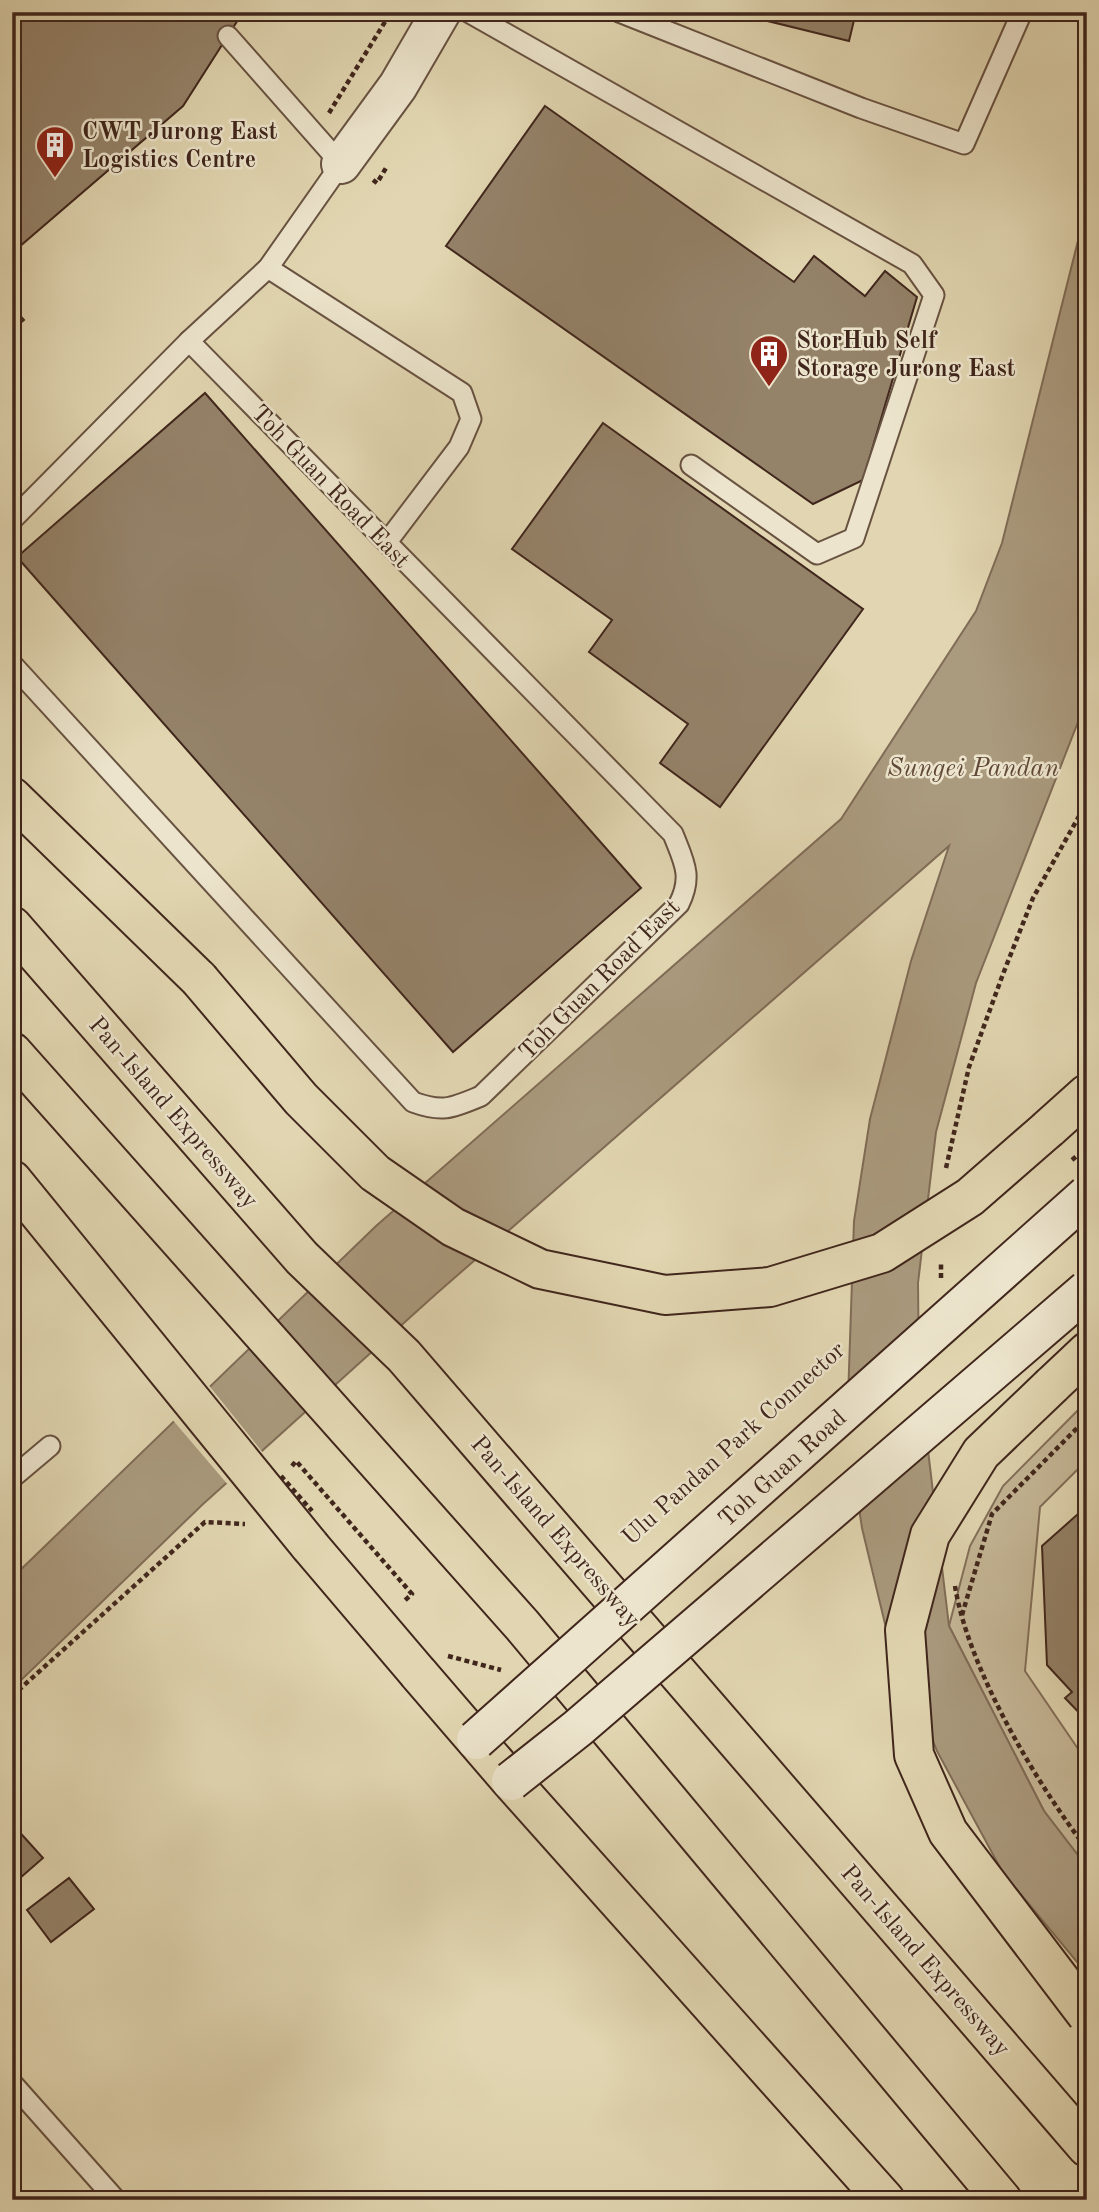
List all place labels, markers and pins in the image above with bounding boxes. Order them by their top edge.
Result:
place label: CWT Jurong East Logistics Centre [82,121,278,173]
building icon: CWT Jurong East Logistics Centre [34,124,76,179]
place label: StorHub Self Storage Jurong East [796,330,1016,382]
building icon: StorHub Self Storage Jurong East [748,333,790,388]

